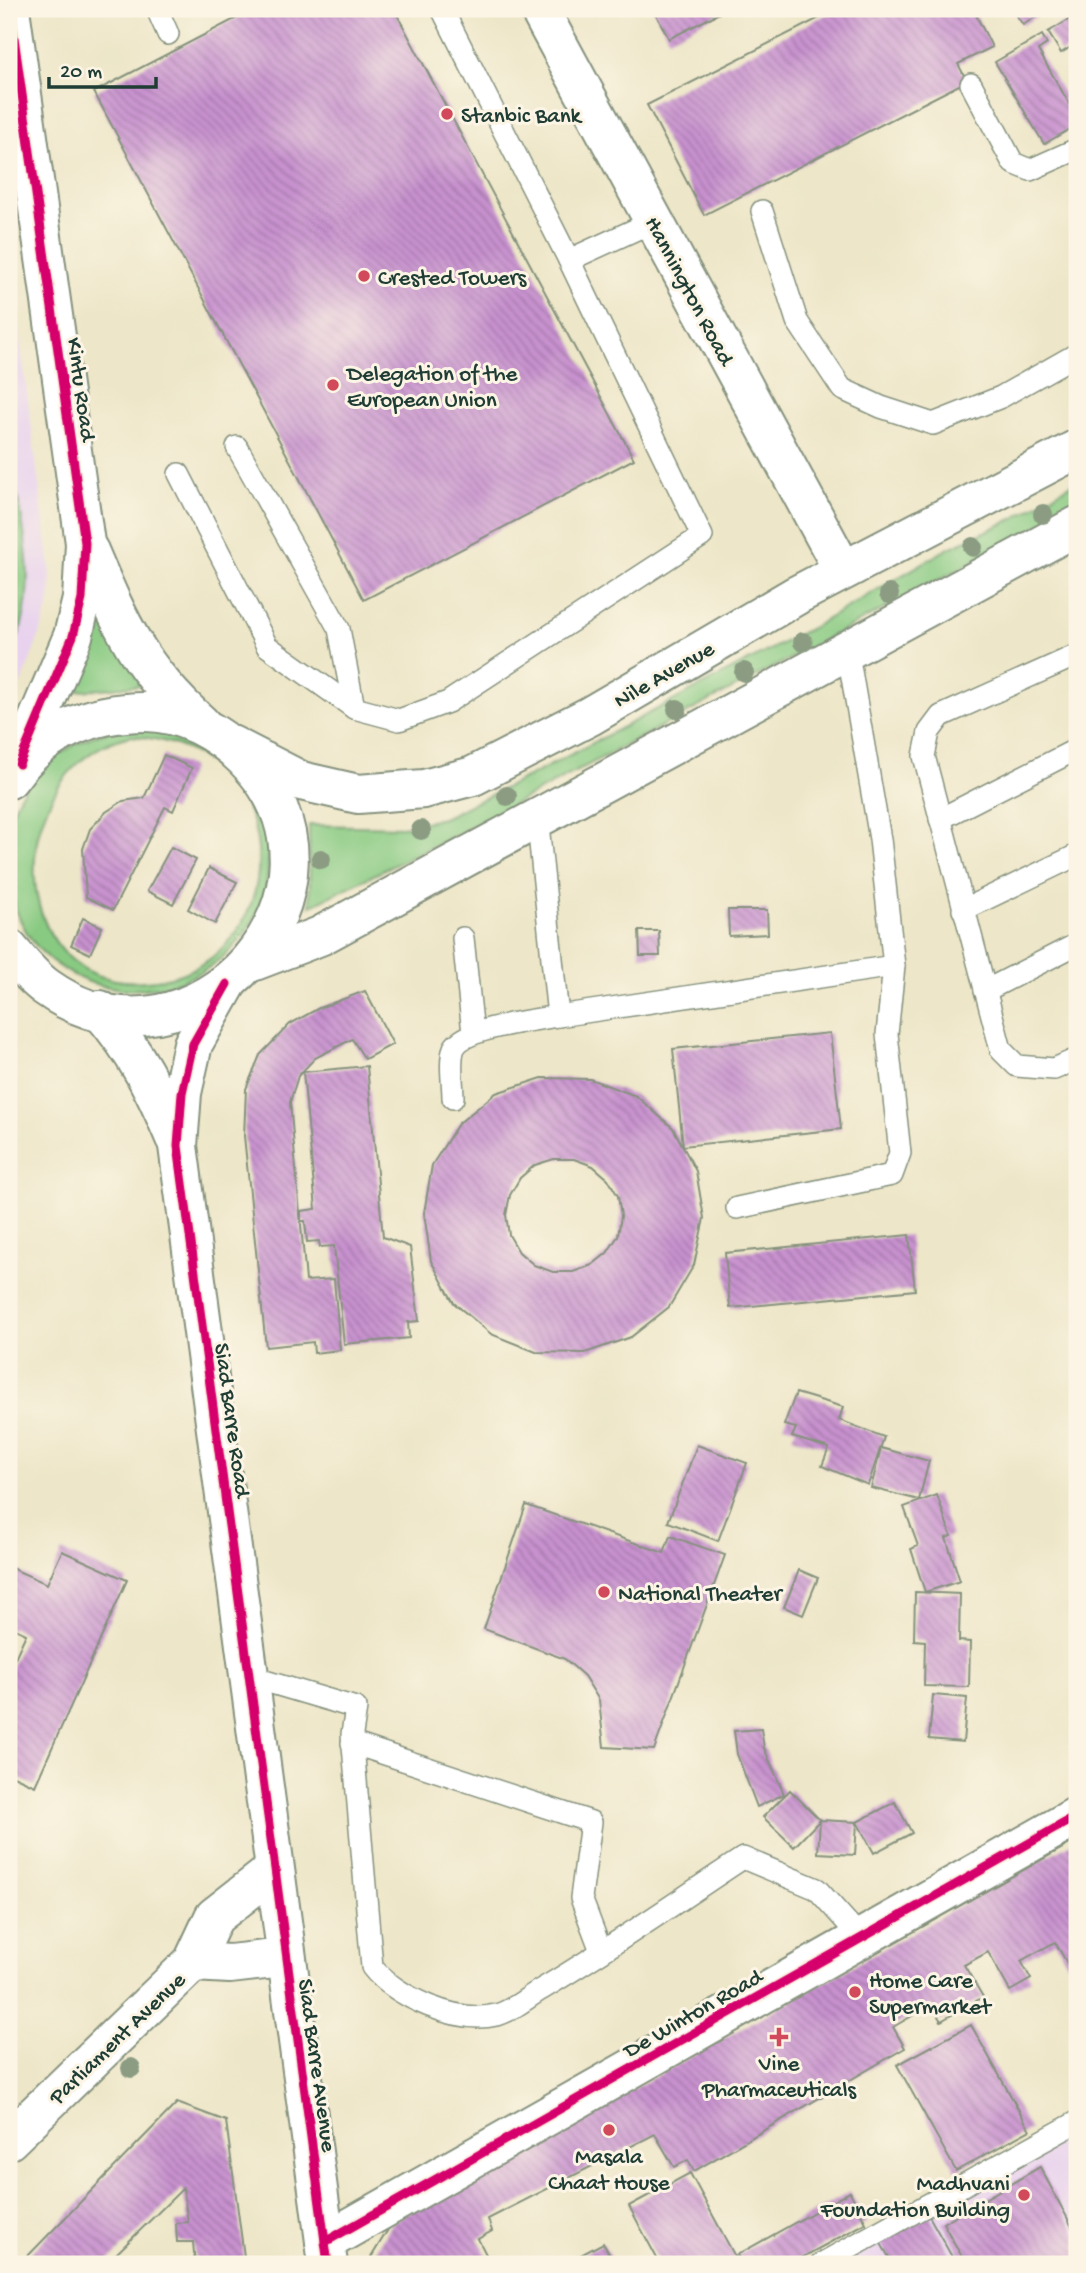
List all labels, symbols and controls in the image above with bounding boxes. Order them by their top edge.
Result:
scale bar [49,46,156,90]
text: 20 m [60,61,102,86]
place label: Stanbic Bank [461,104,584,131]
marker: Stanbic Bank [439,106,455,122]
street label: Hannington Road [637,213,739,372]
place label: Crested Towers [378,266,527,293]
marker: Crested Towers [356,268,372,284]
street label: Kintu Road [59,336,100,445]
place label: Delegation of the European Union [345,362,519,415]
marker: Delegation of the European Union [325,377,341,393]
street label: Nile Avenue [610,636,721,716]
street label: Siad Barre Road [206,1342,255,1501]
place label: National Theater [618,1582,783,1609]
marker: National Theater [596,1584,612,1600]
street label: De Winton Road [618,1964,769,2067]
street label: Parliament Avenue [44,1967,193,2112]
place label: Home Care Supermarket [869,1969,992,2022]
street label: Siad Barre Avenue [290,1977,341,2155]
marker: Home Care Supermarket [847,1984,863,2000]
marker: Vine Pharmaceuticals [771,2029,787,2045]
place label: Vine Pharmaceuticals [701,2052,857,2105]
marker: Masala Chaat House [601,2122,617,2138]
place label: Masala Chaat House [548,2145,671,2198]
place label: Madhvani Foundation Building [820,2172,1010,2225]
marker: Madhvani Foundation Building [1016,2187,1032,2203]

